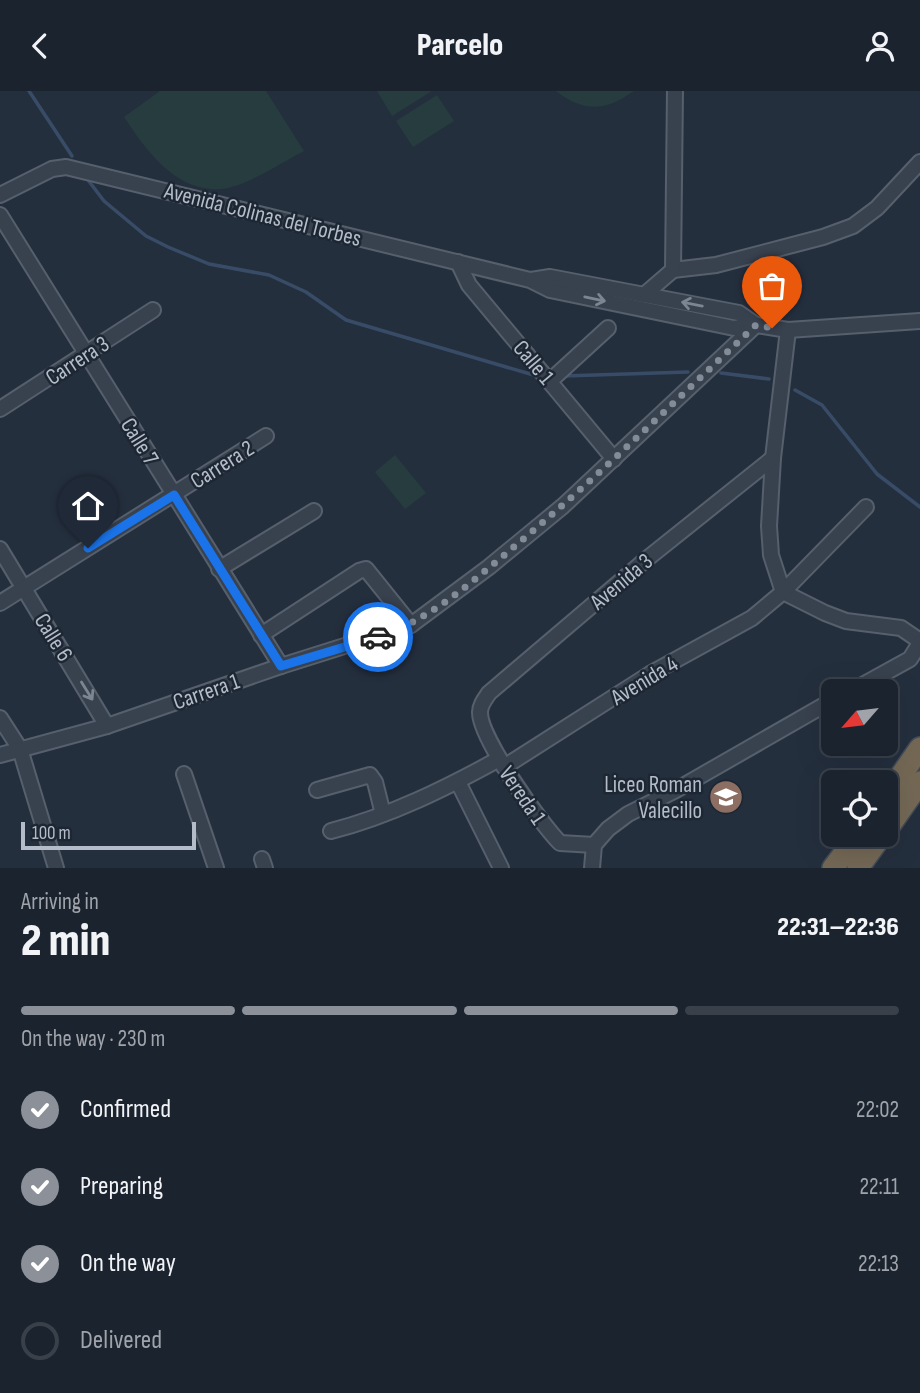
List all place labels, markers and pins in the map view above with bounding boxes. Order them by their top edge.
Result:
pin [742,256,802,328]
pin [58,476,118,548]
place label: Liceo Roman Valecillo [604,771,702,825]
school or university icon: Liceo Roman Valecillo [707,778,745,816]

